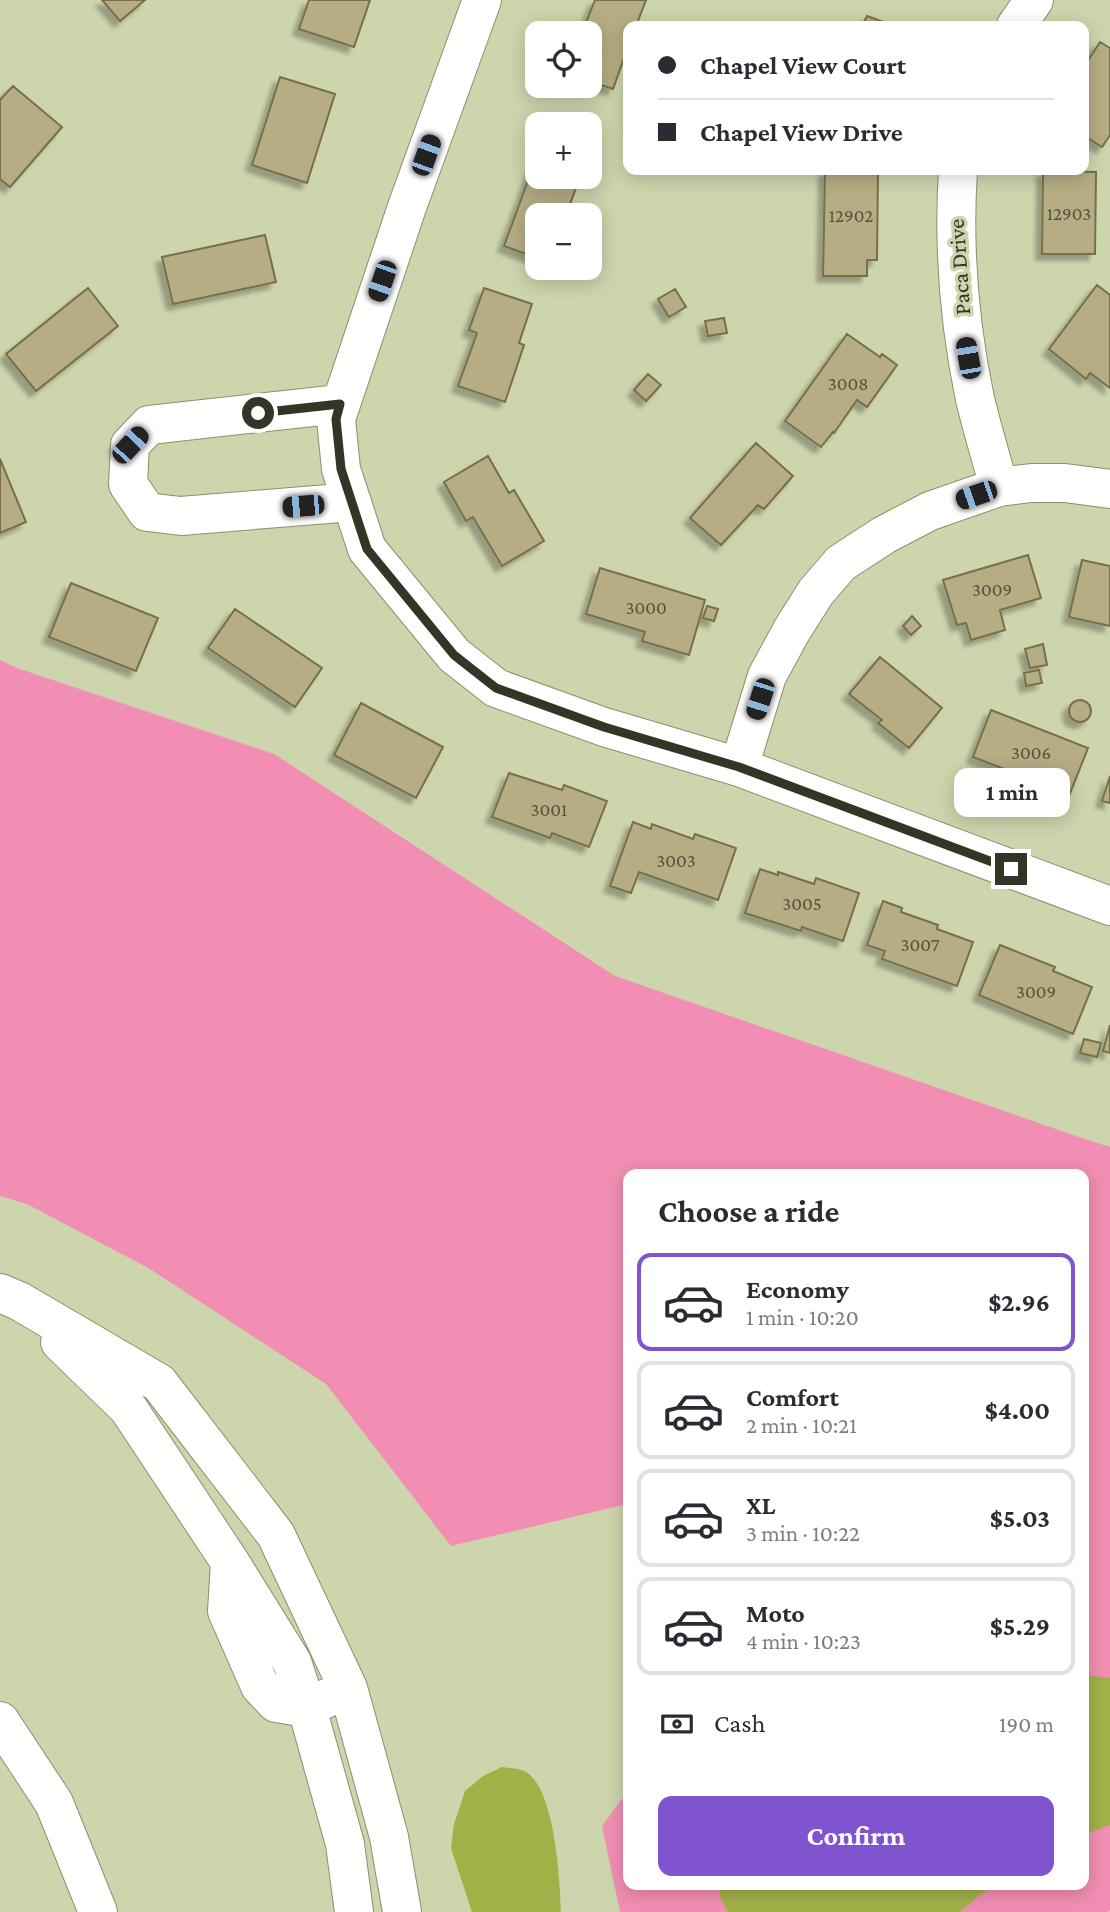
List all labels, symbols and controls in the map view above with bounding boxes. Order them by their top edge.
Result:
map controls [525,21,602,280]
button: locate [525,21,602,98]
text: Chapel View Court [700,51,906,80]
button: + [525,112,602,189]
text: Chapel View Drive [700,118,903,147]
car [409,132,444,178]
button: − [525,203,602,280]
house number: 12903 [1047,203,1091,224]
house number: 12902 [829,205,873,226]
street label: Paca Drive [943,218,975,316]
car [366,258,399,304]
car [955,335,982,381]
house number: 3008 [828,373,868,394]
route start [242,397,274,429]
car [108,422,153,468]
car [953,478,1000,512]
car [282,494,325,518]
house number: 3009 [972,579,1012,600]
house number: 3000 [625,597,667,618]
car [744,676,777,722]
house number: 3006 [1011,742,1051,763]
callout: 1 min [953,768,1069,816]
text: 1 min [986,779,1038,805]
house number: 3001 [531,799,567,820]
house number: 3003 [656,850,696,871]
route end [995,853,1027,885]
house number: 3005 [782,893,822,914]
house number: 3007 [901,934,940,955]
house number: 3009 [1016,981,1056,1002]
text: Choose a ride [658,1193,839,1229]
icon: car [662,1271,725,1334]
text: Economy [746,1275,849,1304]
text: $2.96 [988,1288,1050,1317]
text: 1 min · 10:20 [746,1304,859,1330]
icon: car [662,1379,725,1442]
text: Comfort [746,1383,839,1412]
text: $4.00 [985,1396,1050,1425]
text: 2 min · 10:21 [746,1412,857,1438]
icon: car [662,1487,725,1550]
text: XL [746,1491,775,1520]
text: $5.03 [990,1504,1050,1533]
text: 3 min · 10:22 [746,1520,860,1546]
icon: car [662,1595,725,1658]
text: Moto [746,1599,805,1628]
text: $5.29 [990,1612,1050,1641]
text: 4 min · 10:23 [746,1628,861,1654]
icon: cash [658,1705,696,1743]
text: Cash [714,1709,765,1738]
text: 190 m [999,1711,1054,1737]
button: Confirm [658,1796,1054,1876]

